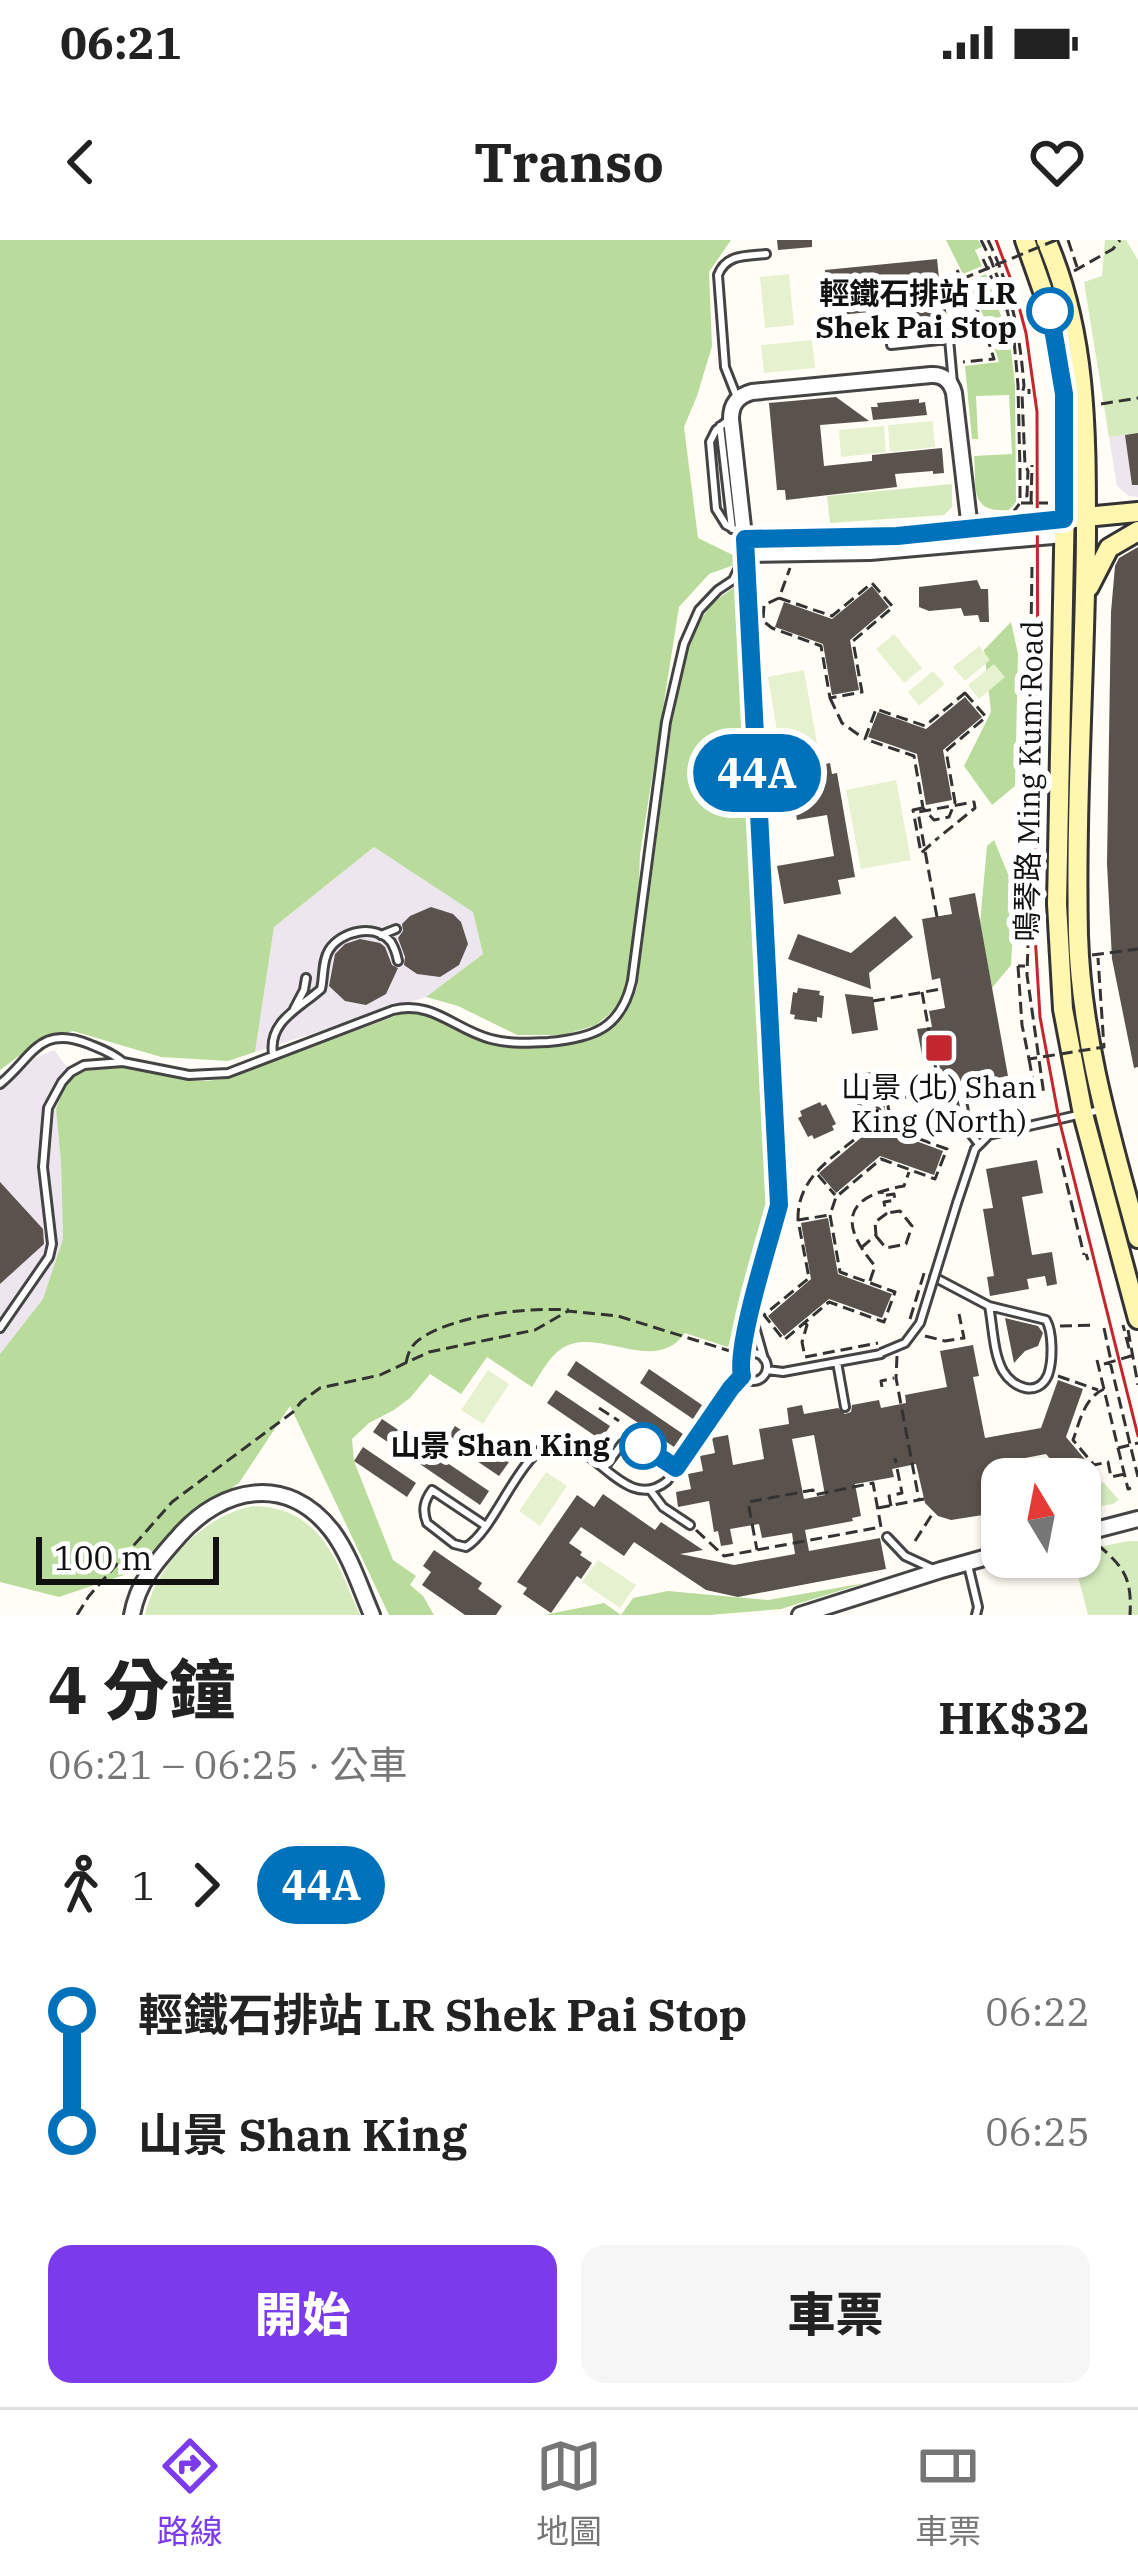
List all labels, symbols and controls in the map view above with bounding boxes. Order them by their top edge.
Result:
text: 06:21 [60,13,182,71]
text: Transo [474,127,664,197]
icon: back [48,129,114,195]
icon: heart [1024,129,1090,195]
place label: 輕鐵石排站 LR Shek Pai Stop [815,273,1017,346]
marker: 輕鐵石排站 LR Shek Pai Stop [1028,289,1072,333]
street label: 鳴琴路 Ming Kum Road [1006,620,1051,942]
line badge: 44A [688,734,826,812]
text: 44A [717,745,797,800]
marker: 山景 (北) Shan King (North) [923,1032,955,1064]
place label: 山景 (北) Shan King (North) [841,1067,1037,1140]
marker: 山景 Shan King [621,1424,665,1468]
place label: 山景 Shan King [390,1425,611,1464]
north arrow [981,1458,1101,1578]
map controls [981,1458,1101,1578]
scale bar [36,1531,219,1584]
text: 100 m [54,1536,153,1579]
text: 4 分鐘 [48,1646,235,1732]
text: HK$32 [938,1688,1090,1746]
text: 06:21 – 06:25 · 公車 [48,1739,407,1790]
icon: walk [48,1852,114,1918]
icon: forward [173,1852,239,1918]
text: 44A [281,1857,361,1912]
text: 1 [132,1860,155,1911]
text: 輕鐵石排站 LR Shek Pai Stop [138,1985,747,2043]
text: 06:22 [985,1986,1090,2037]
text: 山景 Shan King [138,2105,467,2163]
text: 06:25 [985,2106,1090,2157]
button: 開始 [48,2245,557,2383]
button: 車票 [581,2245,1090,2383]
tab: 路線 [157,2433,223,2553]
tab: 地圖 [536,2433,602,2553]
tab: 車票 [915,2433,981,2553]

